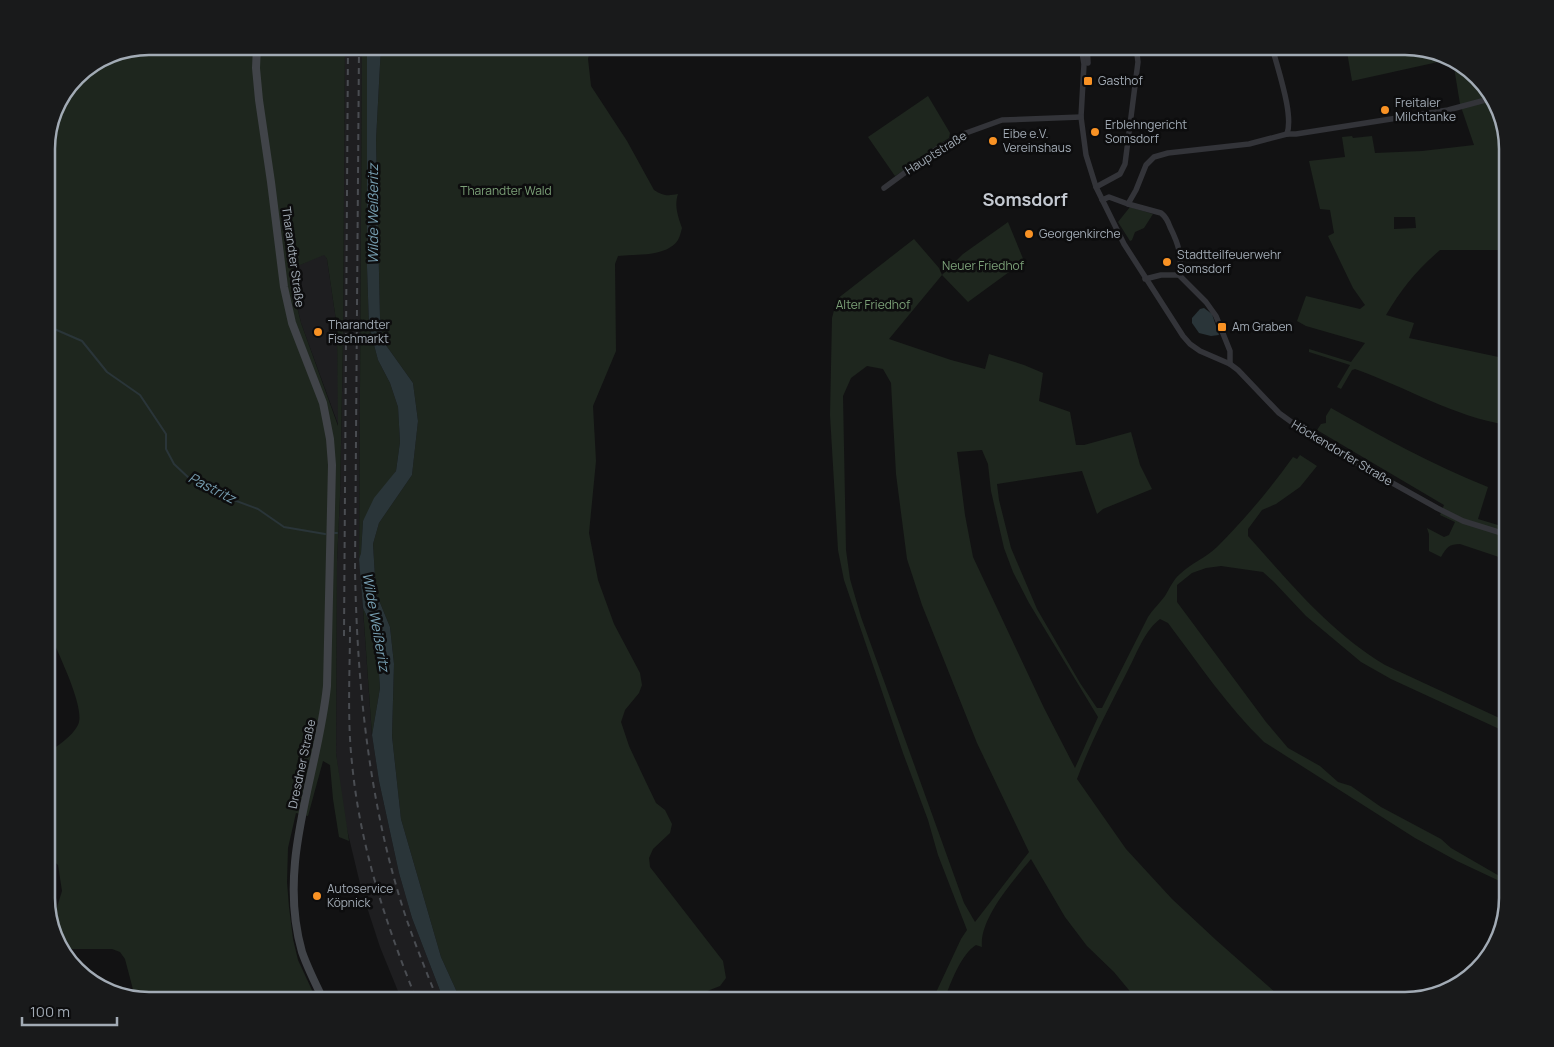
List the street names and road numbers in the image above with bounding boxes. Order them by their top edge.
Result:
street label: Hauptstraße [902,127,970,178]
street label: Tharandter Straße [278,206,309,308]
street label: Höckendorfer Straße [1289,416,1396,490]
street label: Dresdner Straße [284,718,319,810]

